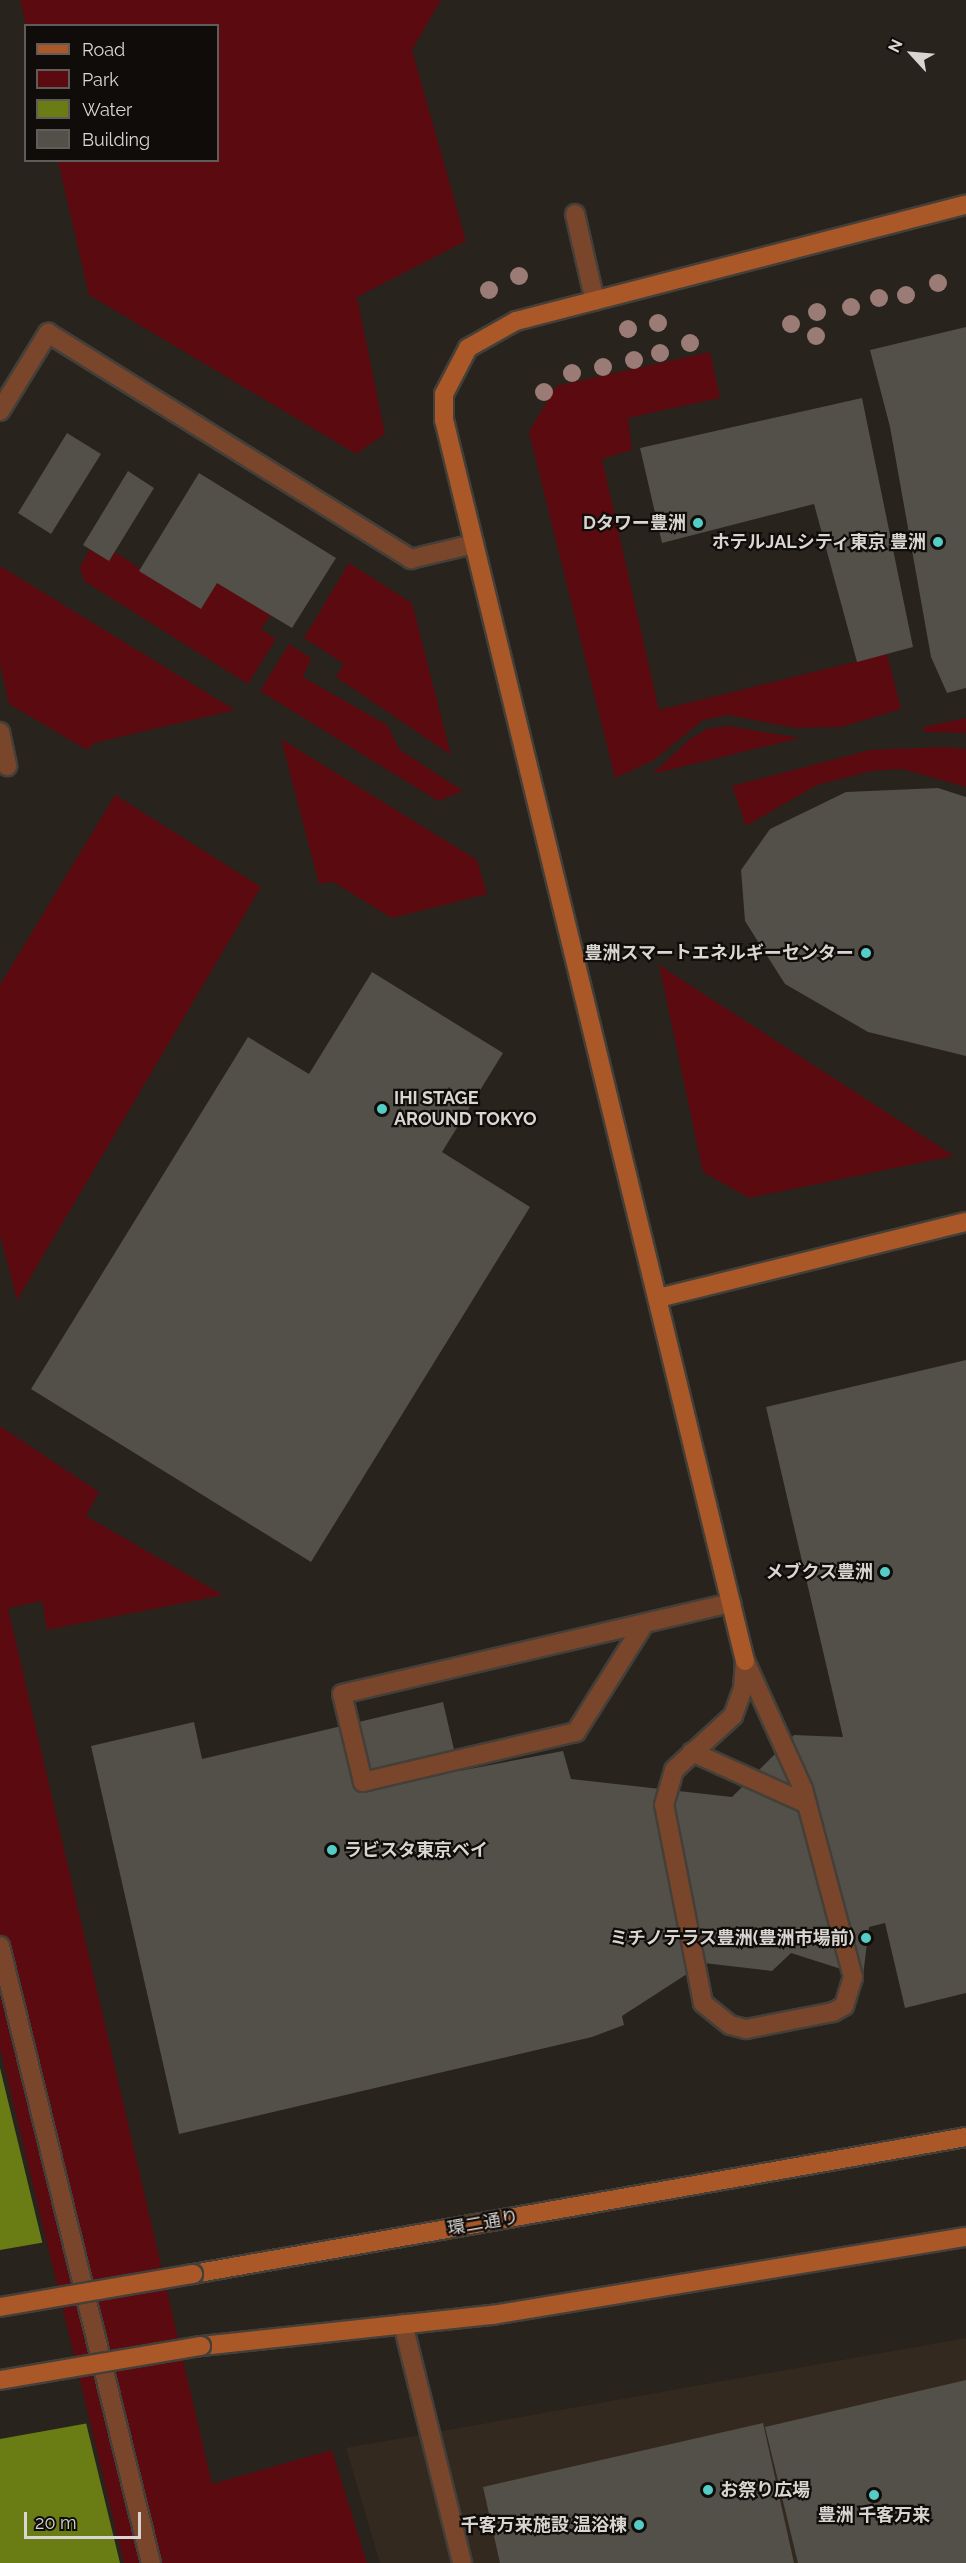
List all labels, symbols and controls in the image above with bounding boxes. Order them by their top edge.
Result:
legend [24,24,219,162]
north arrow [882,24,942,84]
text: N [884,36,907,56]
text: Road [82,39,125,60]
text: Park [82,69,119,90]
text: Water [82,99,132,120]
text: Building [82,129,150,150]
place label: Dタワー豊洲 [583,512,686,534]
marker: Dタワー豊洲 [691,516,705,530]
place label: ホテルJALシティ東京 豊洲 [711,531,926,553]
marker: ホテルJALシティ東京 豊洲 [931,535,945,549]
place label: 豊洲スマートエネルギーセンター [584,942,854,964]
marker: 豊洲スマートエネルギーセンター [859,946,873,960]
place label: IHI STAGE AROUND TOKYO [394,1088,537,1130]
marker: IHI STAGE AROUND TOKYO [375,1102,389,1116]
place label: メブクス豊洲 [765,1561,873,1583]
marker: メブクス豊洲 [878,1565,892,1579]
place label: ラビスタ東京ベイ [344,1839,488,1861]
marker: ラビスタ東京ベイ [325,1843,339,1857]
place label: ミチノテラス豊洲(豊洲市場前) [609,1927,854,1949]
marker: ミチノテラス豊洲(豊洲市場前) [859,1931,873,1945]
street label: 環二通り [446,2206,520,2240]
place label: お祭り広場 [720,2479,810,2501]
marker: お祭り広場 [701,2483,715,2497]
marker: 豊洲 千客万来 [867,2488,881,2502]
scale bar [27,2500,144,2538]
place label: 豊洲 千客万来 [818,2504,930,2526]
text: 20 m [35,2512,77,2533]
place label: 千客万来施設 温浴棟 [461,2514,627,2536]
marker: 千客万来施設 温浴棟 [632,2518,646,2532]

